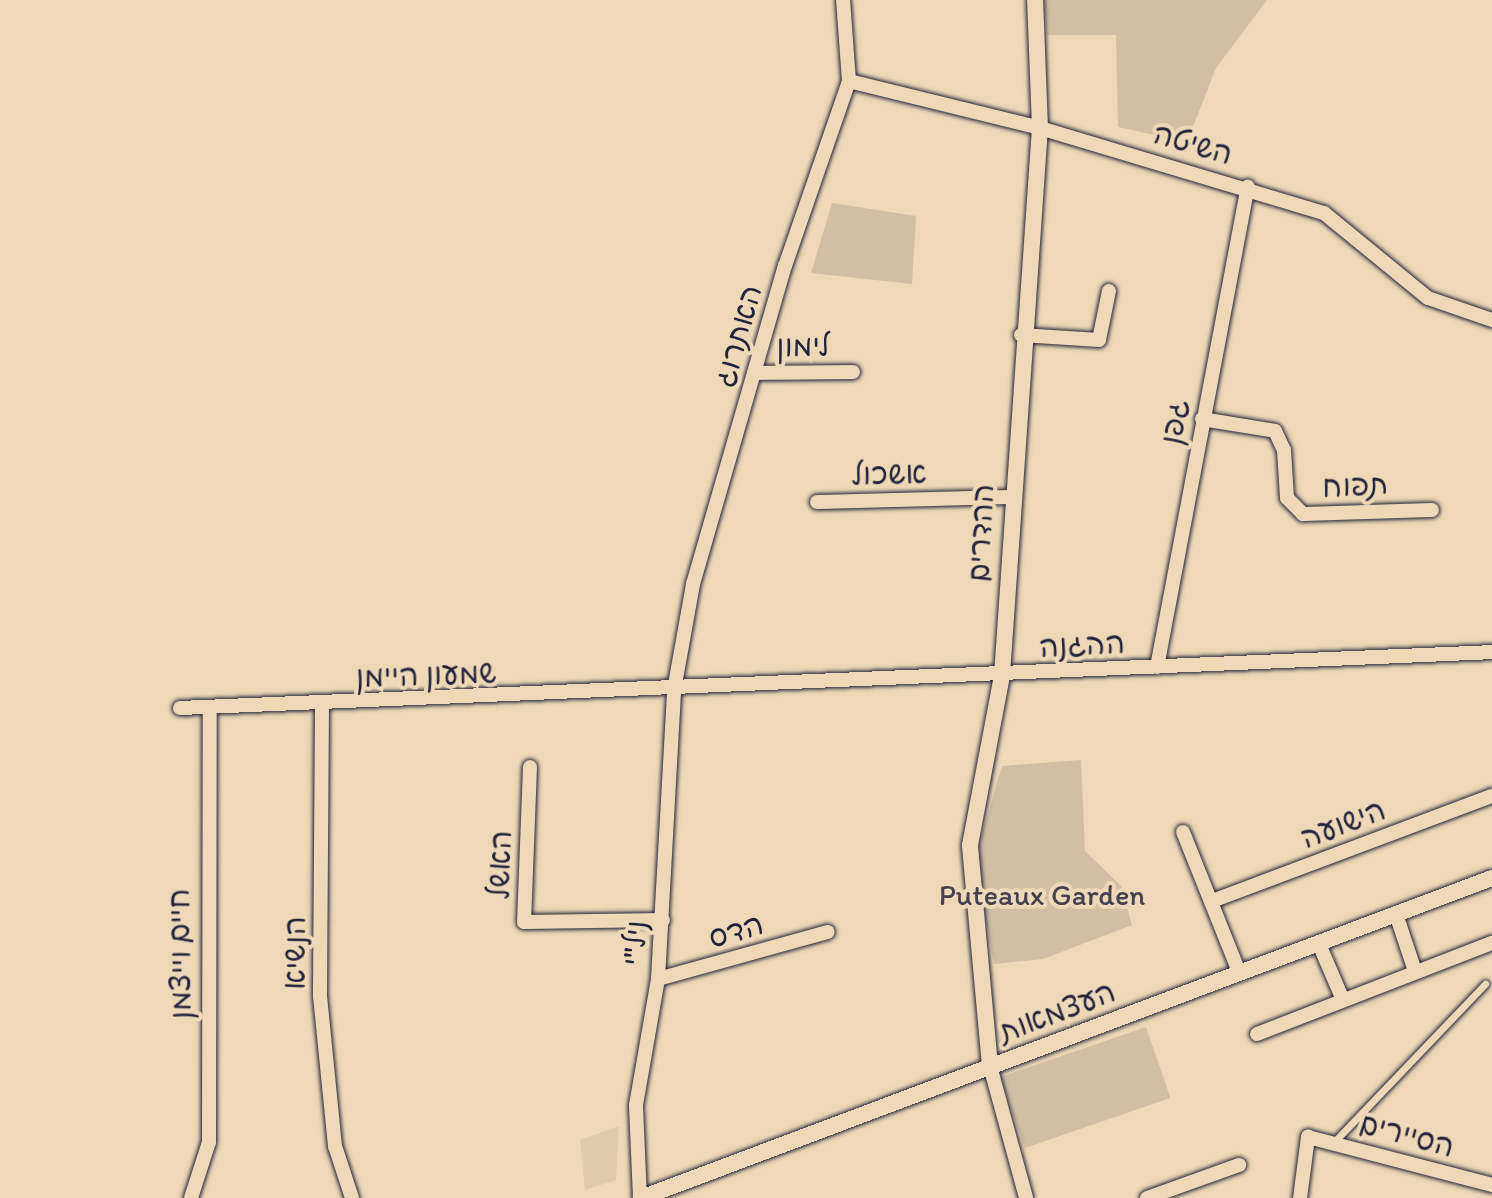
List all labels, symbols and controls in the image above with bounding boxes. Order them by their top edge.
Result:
street label: השיטה [1149,116,1237,172]
street label: האתרוג [706,281,770,391]
street label: לימון [776,328,830,364]
street label: גפן [1153,396,1197,448]
street label: אשכול [850,455,928,493]
street label: תפוח [1321,467,1389,505]
street label: ההדרים [960,483,1002,583]
street label: ההגנה [1038,625,1126,665]
street label: שמעון היימן [355,655,497,695]
street label: הישועה [1296,791,1390,857]
street label: האשל [481,830,519,900]
park label: Puteaux Garden [938,877,1146,913]
street label: חיים וייצמן [161,888,199,1020]
street label: הדס [704,906,768,956]
street label: הנשיא [277,916,313,990]
street label: ניל"י [615,919,655,967]
street label: העצמאות [994,973,1120,1051]
street label: הסיירים [1356,1105,1458,1165]

